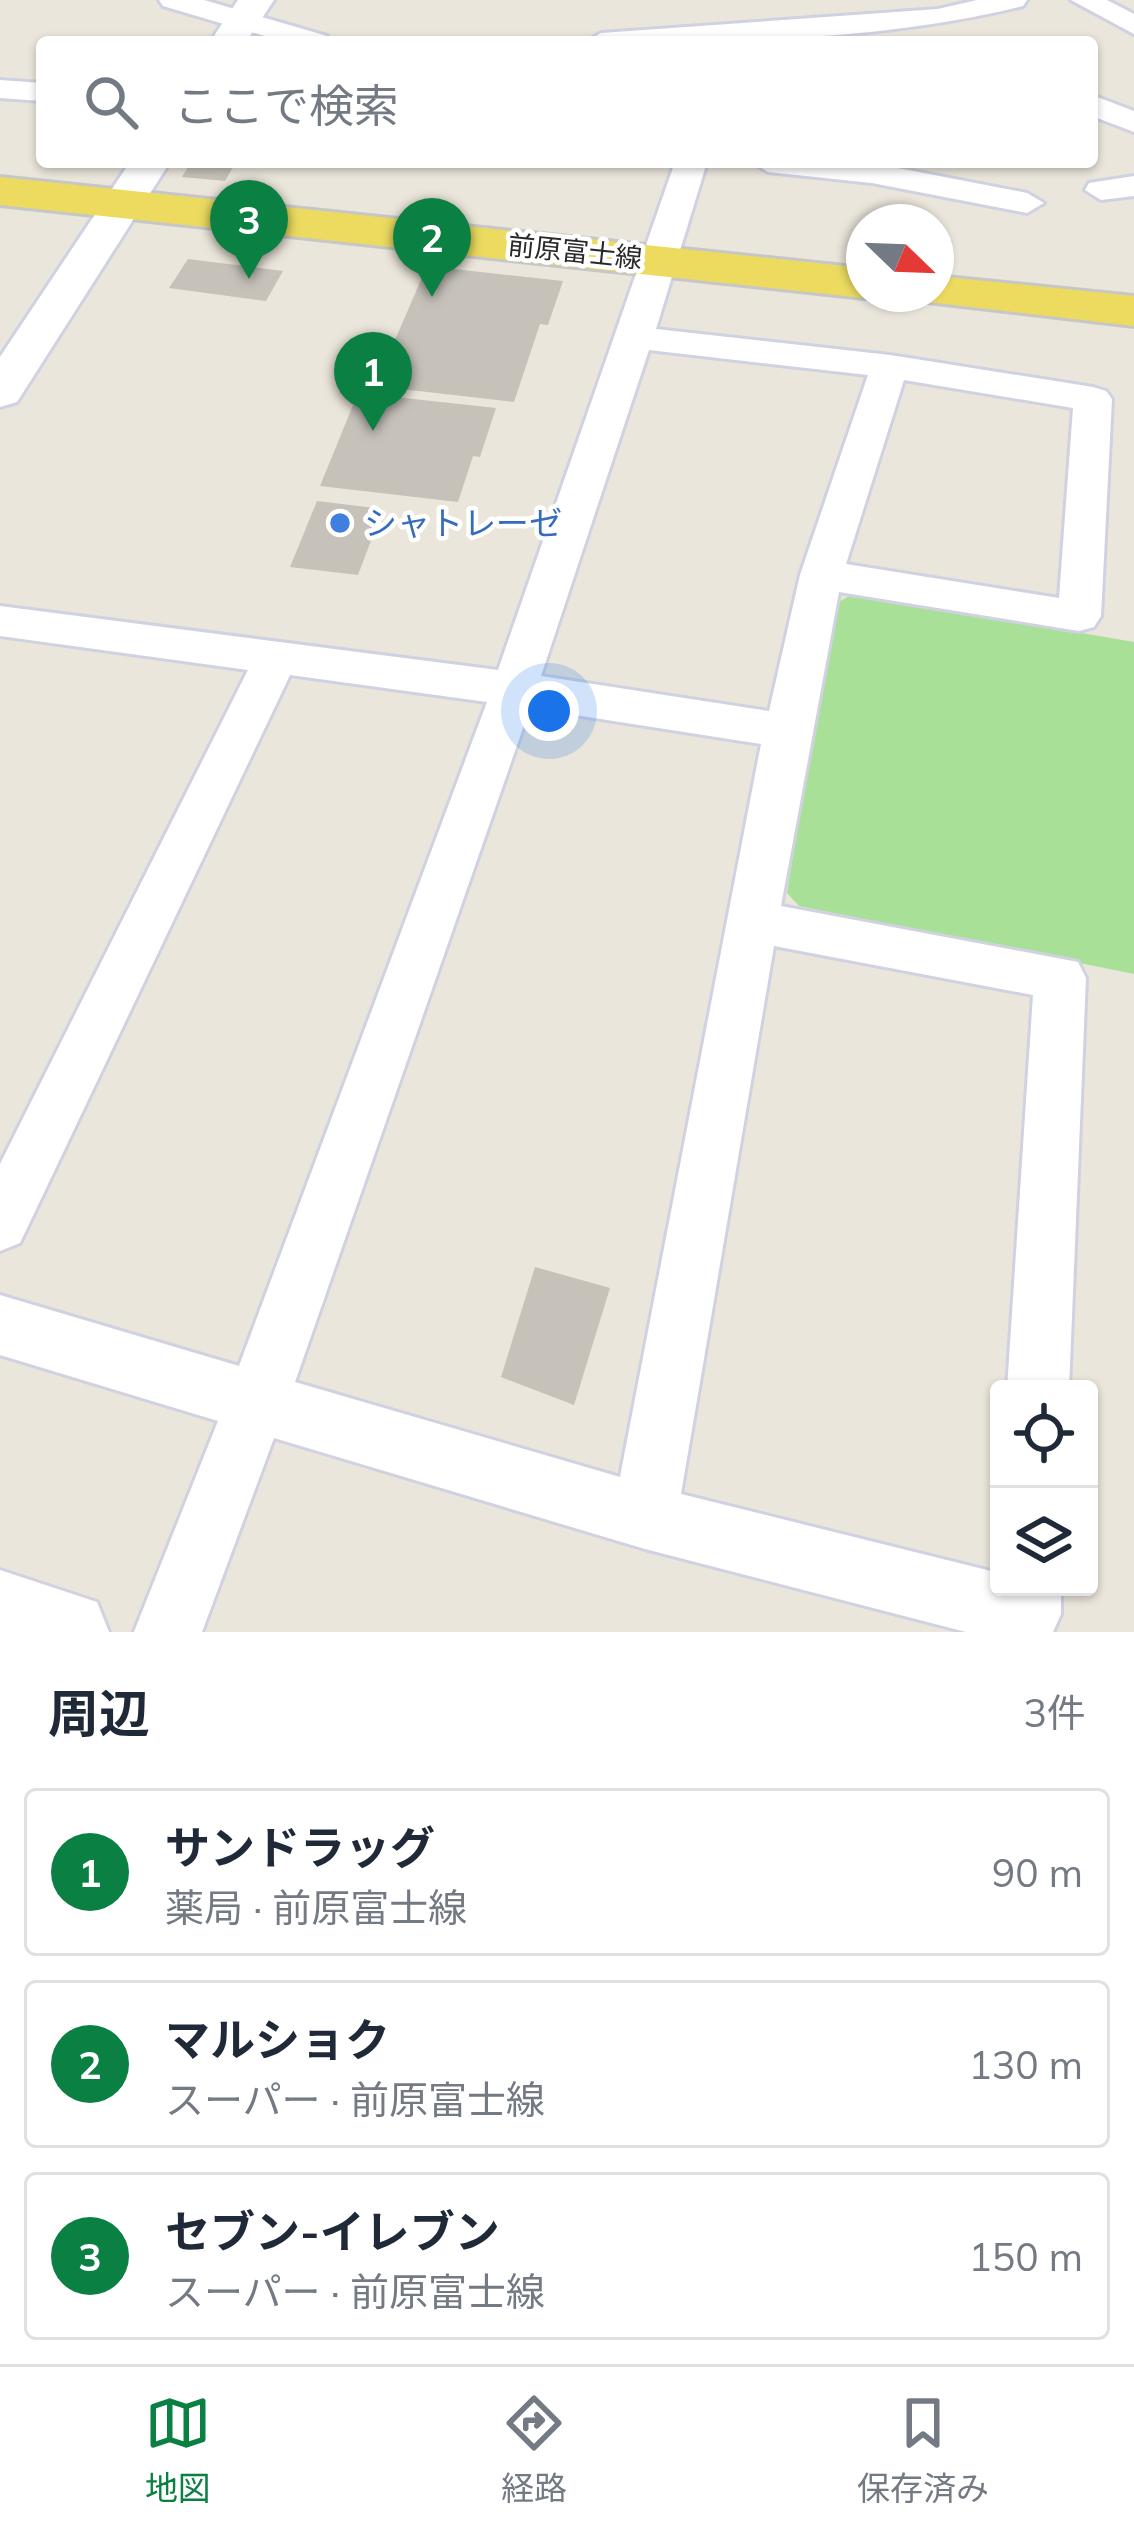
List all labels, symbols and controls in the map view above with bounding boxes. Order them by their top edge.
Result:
search box [36,36,1098,168]
icon: search [78,69,144,135]
text: ここで検索 [174,77,399,133]
pin: 3 [210,180,288,279]
pin: 2 [393,198,471,297]
north arrow [846,204,954,312]
street label: 前原富士線 [506,227,644,275]
pin: 1 [334,332,412,431]
place label: シャトレーゼ [364,502,562,543]
marker: シャトレーゼ [327,510,353,536]
your location [519,681,579,741]
map controls [990,1380,1098,1596]
button: locate [990,1380,1098,1488]
button: layers [990,1488,1098,1596]
text: 周辺 [48,1681,150,1745]
text: 3件 [1024,1688,1086,1737]
text: サンドラッグ [165,1819,435,1875]
text: 1 [78,1848,102,1897]
text: 90 m [992,1848,1083,1897]
text: 薬局 · 前原富士線 [165,1883,467,1932]
text: マルショク [165,2011,390,2067]
text: 2 [78,2040,102,2089]
text: 130 m [968,2040,1083,2089]
text: スーパー · 前原富士線 [165,2075,545,2124]
text: セブン-イレブン [165,2203,500,2259]
text: 3 [78,2232,102,2281]
text: 150 m [968,2232,1083,2281]
text: スーパー · 前原富士線 [165,2267,545,2316]
tab: 地図 [145,2390,211,2510]
tab: 経路 [501,2390,567,2510]
tab: 保存済み [857,2390,989,2510]

